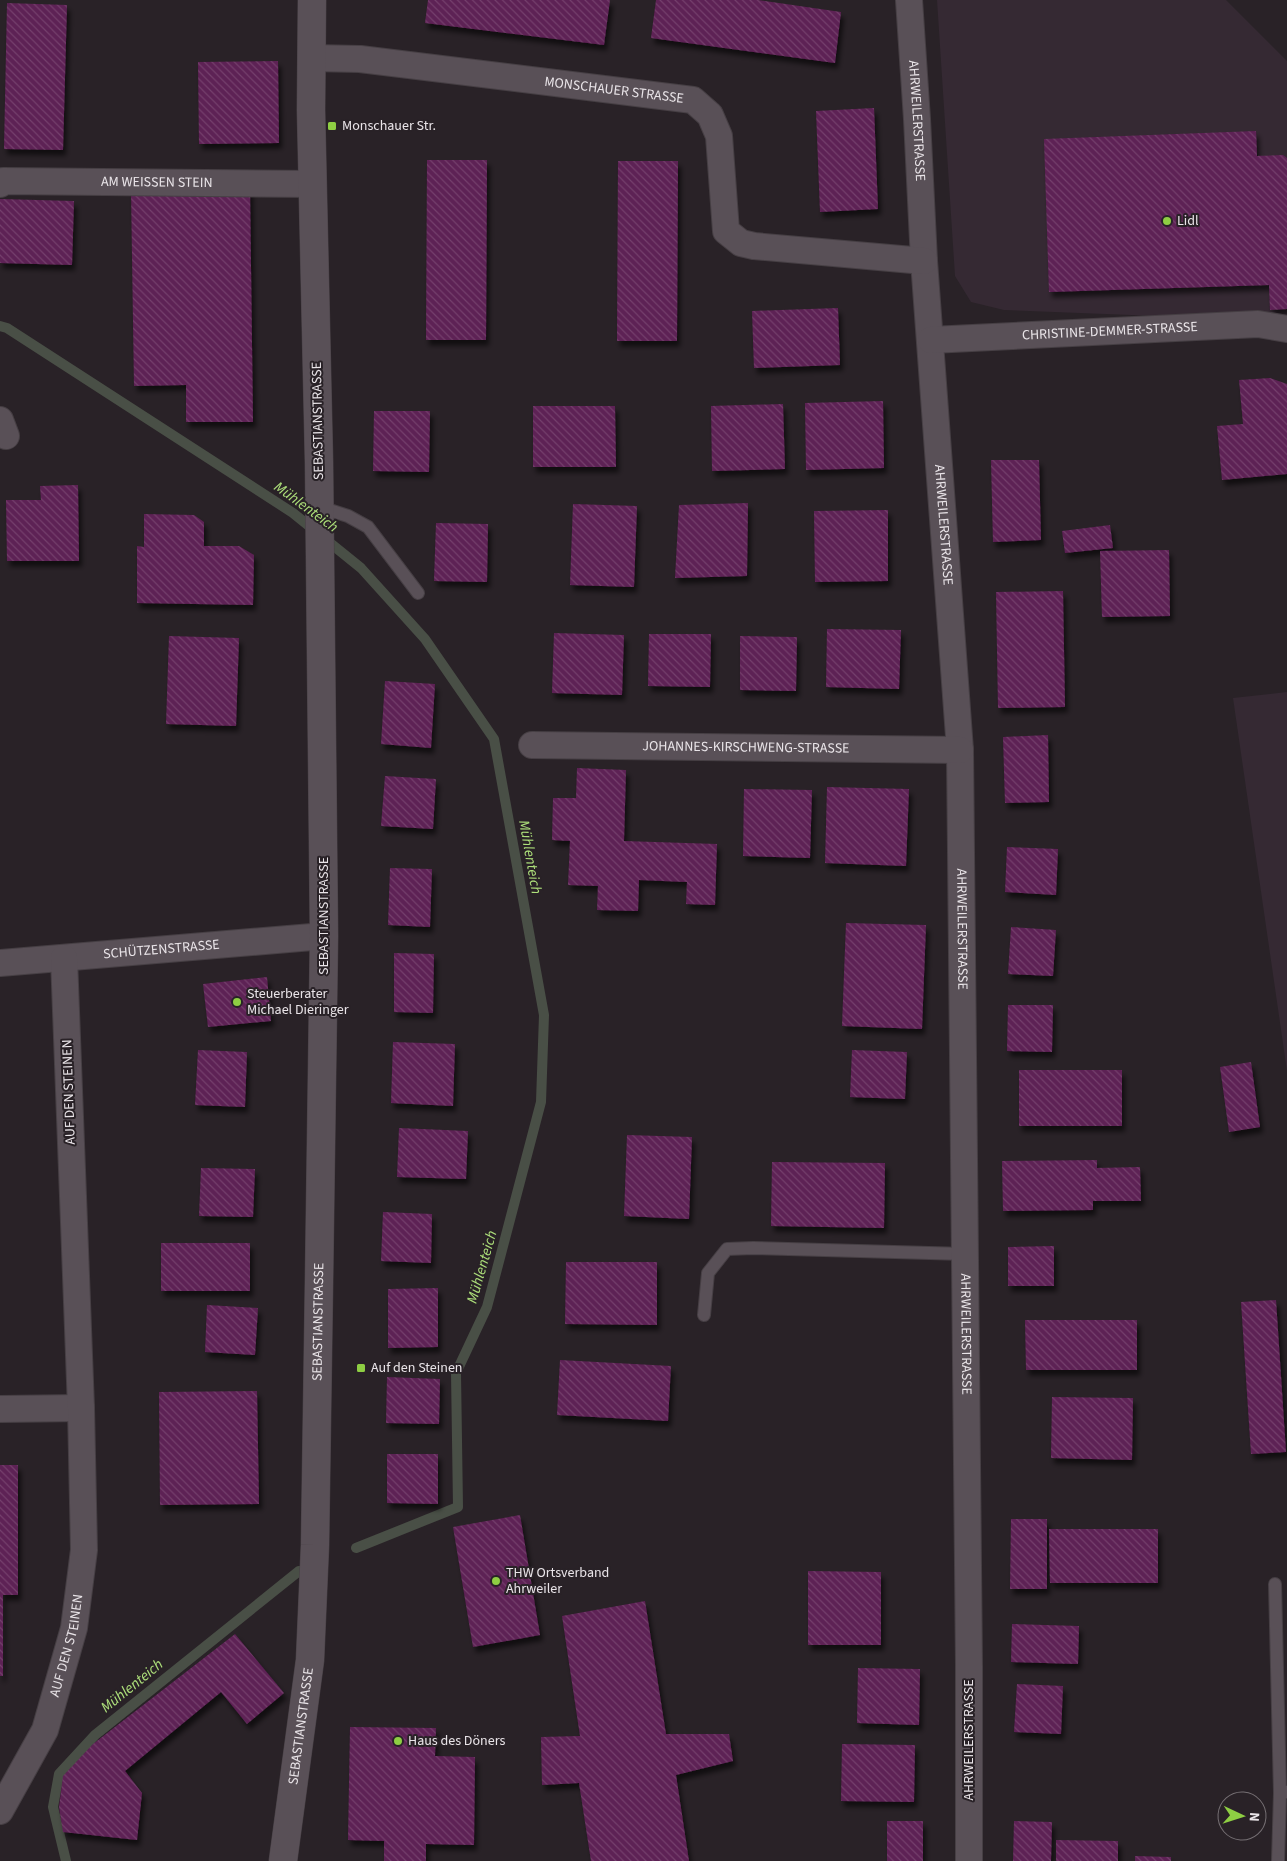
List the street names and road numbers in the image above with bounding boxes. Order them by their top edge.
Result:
street label: AHRWEILERSTRASSE [903,60,930,182]
street label: MONSCHAUER STRASSE [543,72,685,109]
street label: AM WEISSEN STEIN [101,172,213,193]
street label: CHRISTINE-DEMMER-STRASSE [1021,317,1198,346]
street label: SEBASTIANSTRASSE [307,362,329,480]
street label: AHRWEILERSTRASSE [929,464,958,586]
street label: JOHANNES-KIRSCHWENG-STRASSE [642,736,850,759]
street label: SEBASTIANSTRASSE [314,857,334,975]
street label: AHRWEILERSTRASSE [951,868,972,990]
street label: SCHÜTZENSTRASSE [102,935,220,964]
street label: AUF DEN STEINEN [57,1039,81,1145]
street label: SEBASTIANSTRASSE [307,1263,329,1381]
street label: AHRWEILERSTRASSE [955,1273,976,1395]
street label: AUF DEN STEINEN [45,1593,88,1699]
street label: SEBASTIANSTRASSE [283,1666,319,1786]
street label: AHRWEILERSTRASSE [959,1679,979,1801]

